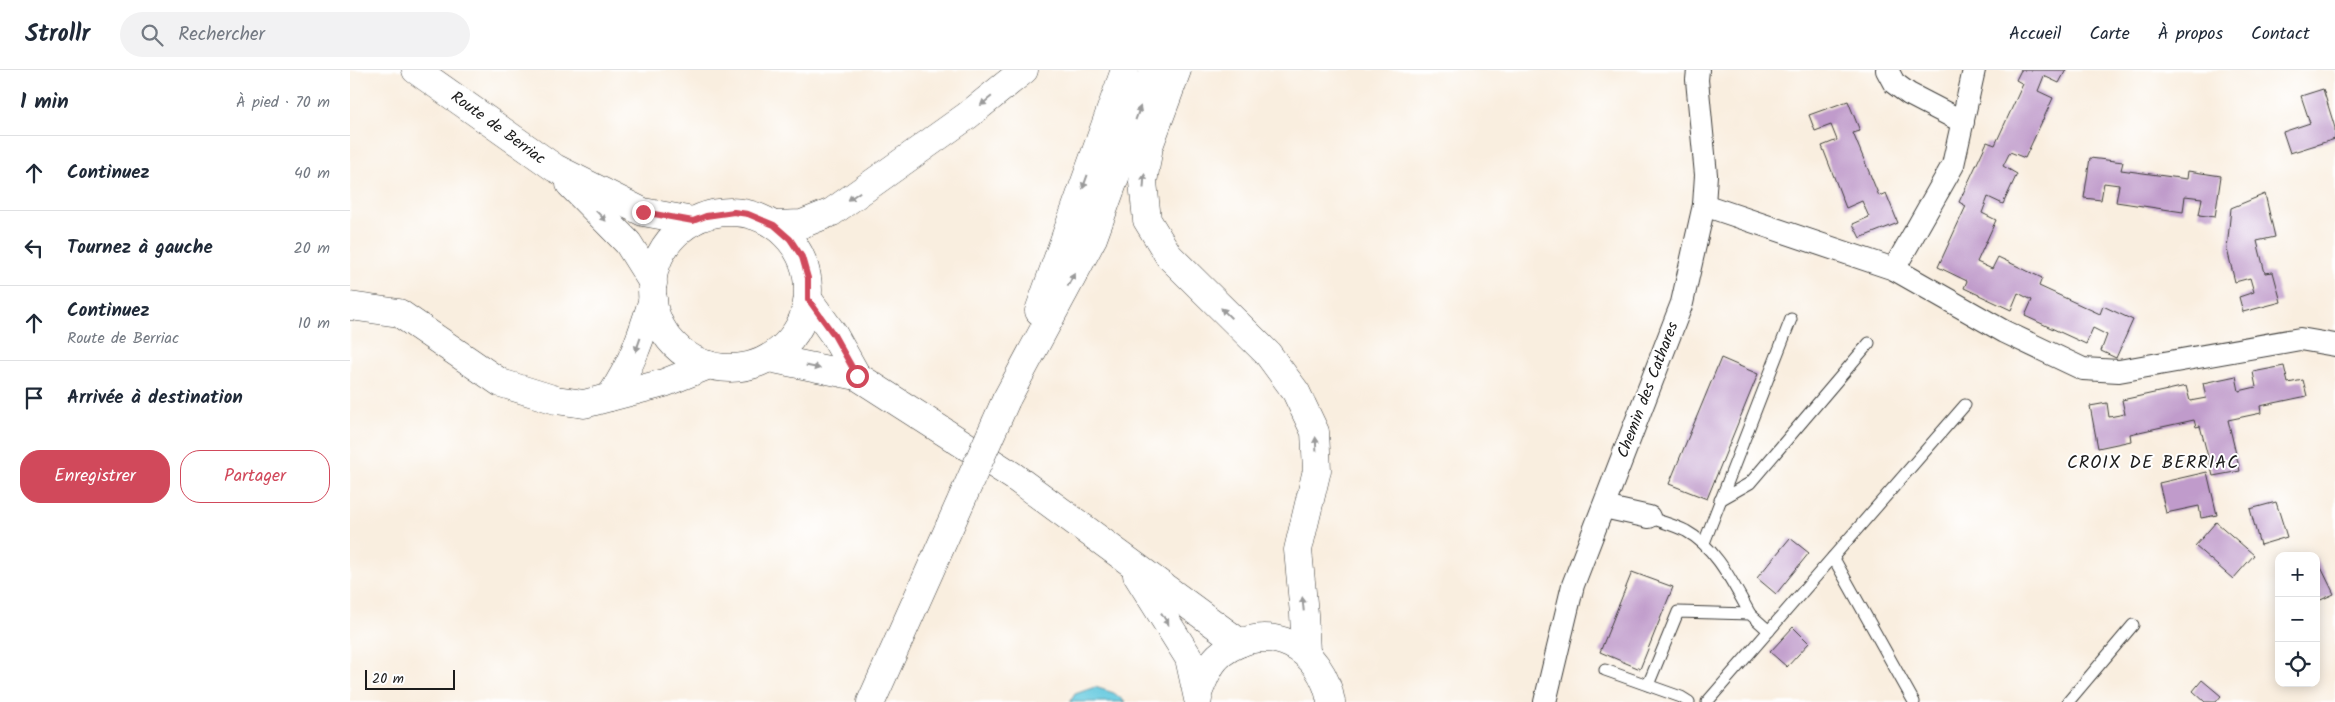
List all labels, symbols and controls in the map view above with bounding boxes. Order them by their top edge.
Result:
search box [120,12,470,57]
text: Strollr [25,15,90,54]
text: Rechercher [178,20,265,50]
text: Accueil [2009,20,2062,49]
text: Carte [2090,20,2130,49]
text: À propos [2158,20,2223,49]
text: Contact [2251,20,2310,49]
icon: search [138,21,166,49]
street label: Route de Berriac [445,85,551,171]
text: 1 min [20,86,69,119]
text: À pied · 70 m [236,90,330,115]
one-way arrow [980,95,993,106]
one-way arrow [1135,105,1143,120]
text: Continuez [67,158,150,188]
icon: ahead [20,159,48,187]
text: 40 m [294,161,330,186]
one-way arrow [1141,172,1149,188]
one-way arrow [1081,174,1088,189]
one-way arrow [848,191,861,201]
route end [632,201,655,224]
one-way arrow [595,209,607,221]
text: Tournez à gauche [67,233,213,263]
icon: left [20,234,48,262]
text: 20 m [294,236,330,261]
one-way arrow [1067,272,1075,287]
text: Continuez [67,296,150,326]
one-way arrow [1220,307,1232,319]
icon: ahead [20,309,48,337]
text: 10 m [298,311,330,336]
street label: Chemin des Cathares [1611,318,1686,462]
text: Route de Berriac [67,326,179,351]
one-way arrow [634,338,642,353]
one-way arrow [806,363,821,371]
route start [846,365,869,388]
text: Arrivée à destination [67,383,243,413]
icon: arrive [20,384,48,412]
one-way arrow [1312,436,1320,452]
district label: CROIX DE BERRIAC [2067,449,2239,478]
button: Enregistrer [20,450,170,503]
button: Partager [180,450,330,503]
map controls [2275,552,2320,687]
button: + [2275,552,2320,597]
one-way arrow [1299,595,1307,611]
button: − [2275,597,2320,642]
one-way arrow [1160,613,1170,626]
button: locate [2275,642,2320,687]
scale bar [365,667,455,690]
text: 20 m [372,668,404,690]

